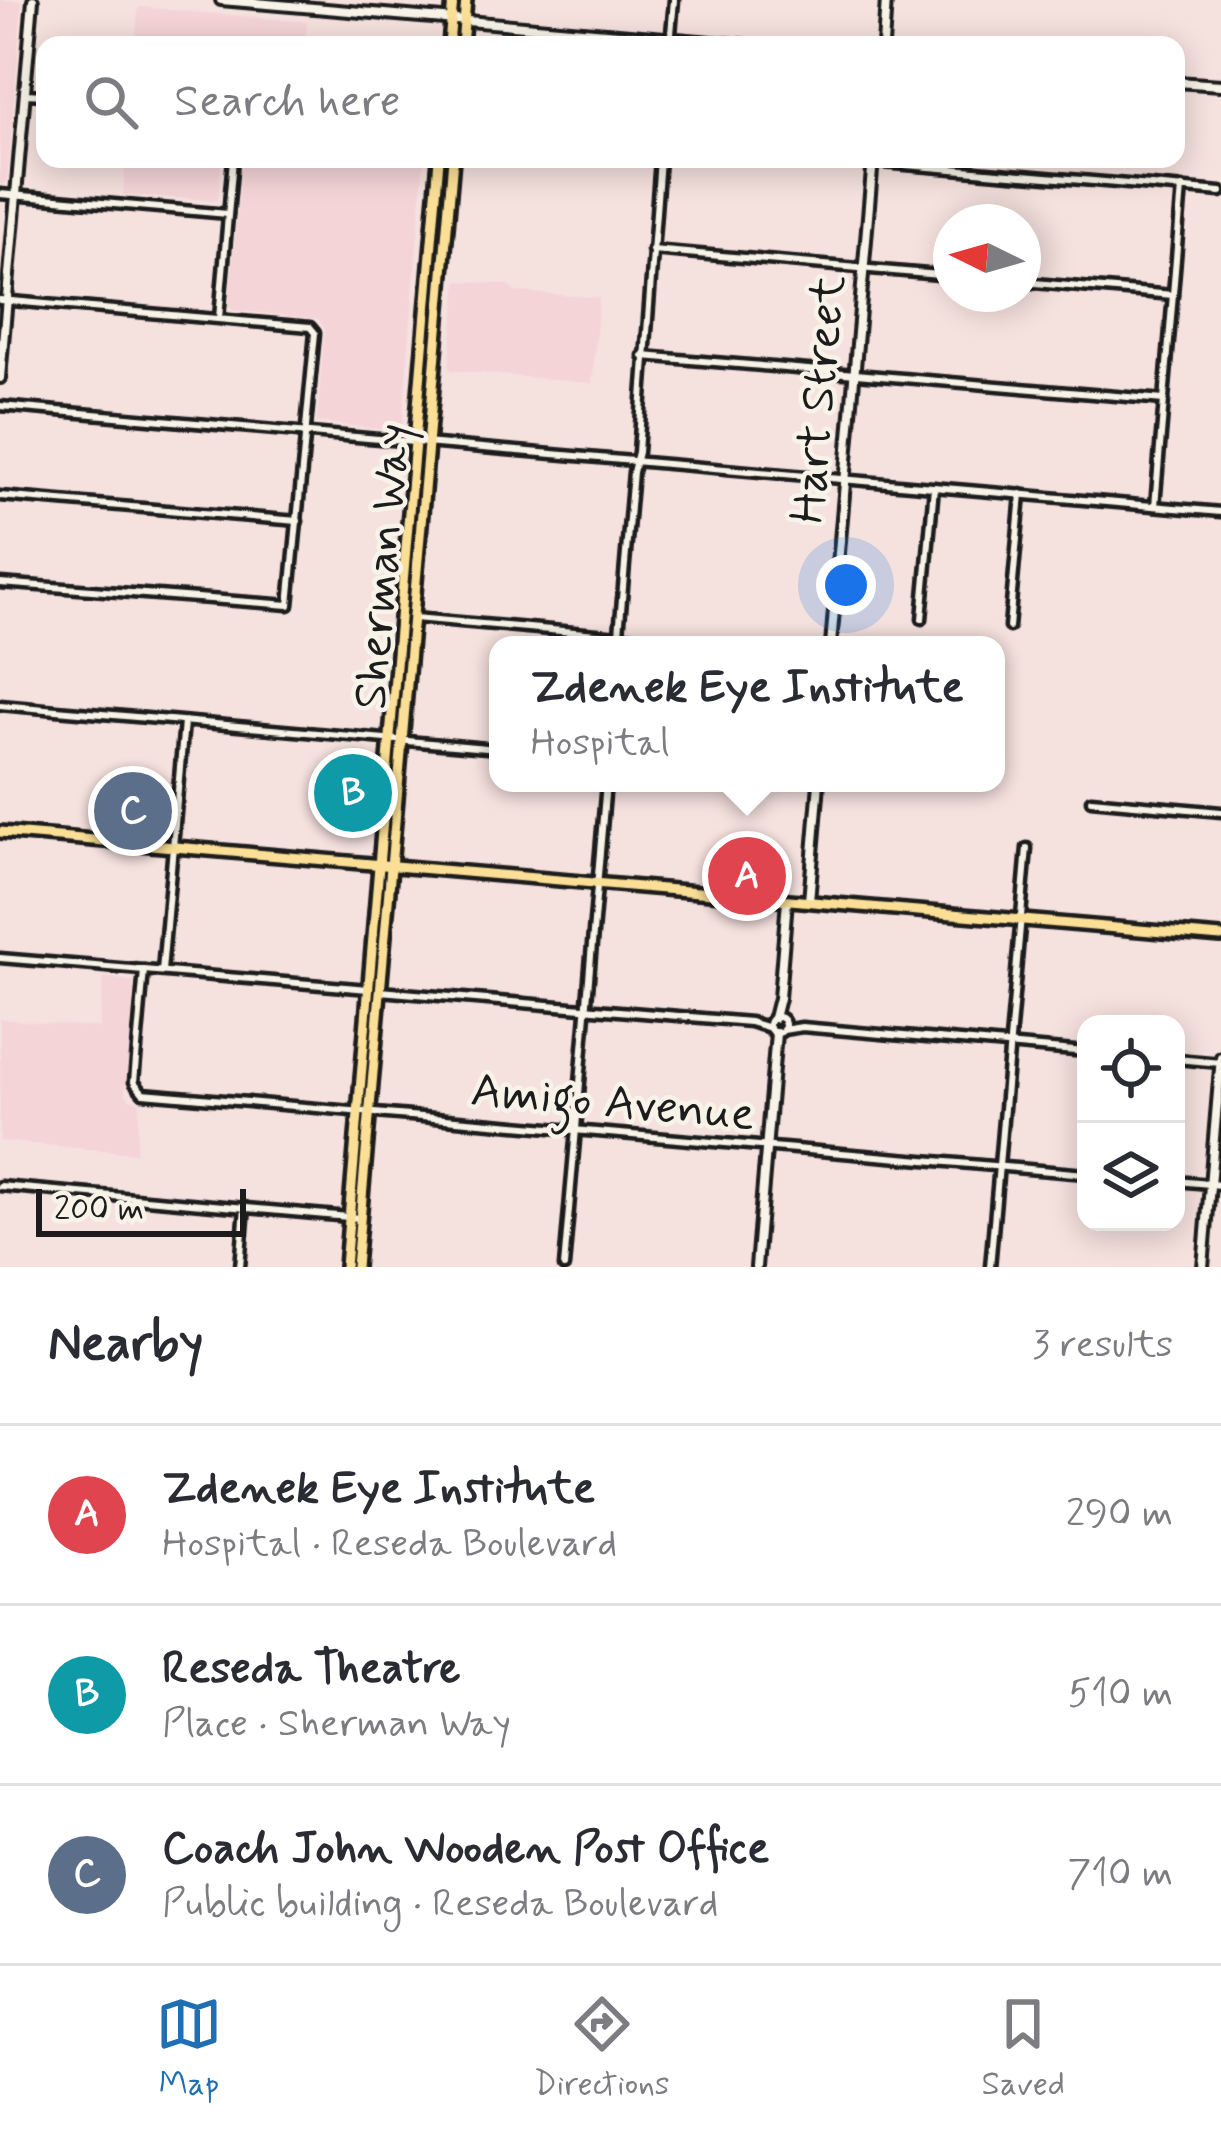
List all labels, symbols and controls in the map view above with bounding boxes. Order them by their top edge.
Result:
search box [36,36,1185,168]
icon: search [78,69,144,135]
text: Search here [174,73,401,132]
north arrow [933,204,1041,312]
street label: Hart Street [777,273,862,526]
street label: Sherman Way [340,421,427,712]
your location [816,555,876,615]
popup [489,636,1005,792]
text: Zdenek Eye Institute [530,659,964,718]
text: Hospital [530,718,670,769]
pin: B [314,748,392,838]
pin: C [94,766,172,856]
pin: A [708,831,786,921]
map controls [1077,1015,1185,1231]
button: locate [1077,1015,1185,1123]
street label: Amigo Avenue [468,1060,757,1152]
button: layers [1077,1123,1185,1231]
scale bar [36,1183,246,1236]
text: 200 m [54,1188,144,1232]
text: Nearby [48,1312,203,1378]
text: 3 results [1032,1320,1173,1371]
text: Zdenek Eye Institute [162,1460,595,1519]
text: A [74,1489,100,1540]
text: 290 m [1066,1489,1173,1540]
text: Hospital · Reseda Boulevard [162,1519,617,1570]
text: Reseda Theatre [162,1640,460,1699]
text: B [75,1669,99,1720]
text: 510 m [1068,1669,1173,1720]
text: Place · Sherman Way [162,1699,511,1750]
text: Coach John Wooden Post Office [162,1820,769,1879]
text: C [73,1849,101,1900]
text: 710 m [1068,1849,1173,1900]
text: Public building · Reseda Boulevard [162,1879,718,1930]
tab: Map [156,1991,222,2107]
tab: Directions [534,1991,670,2107]
tab: Saved [982,1991,1065,2107]

